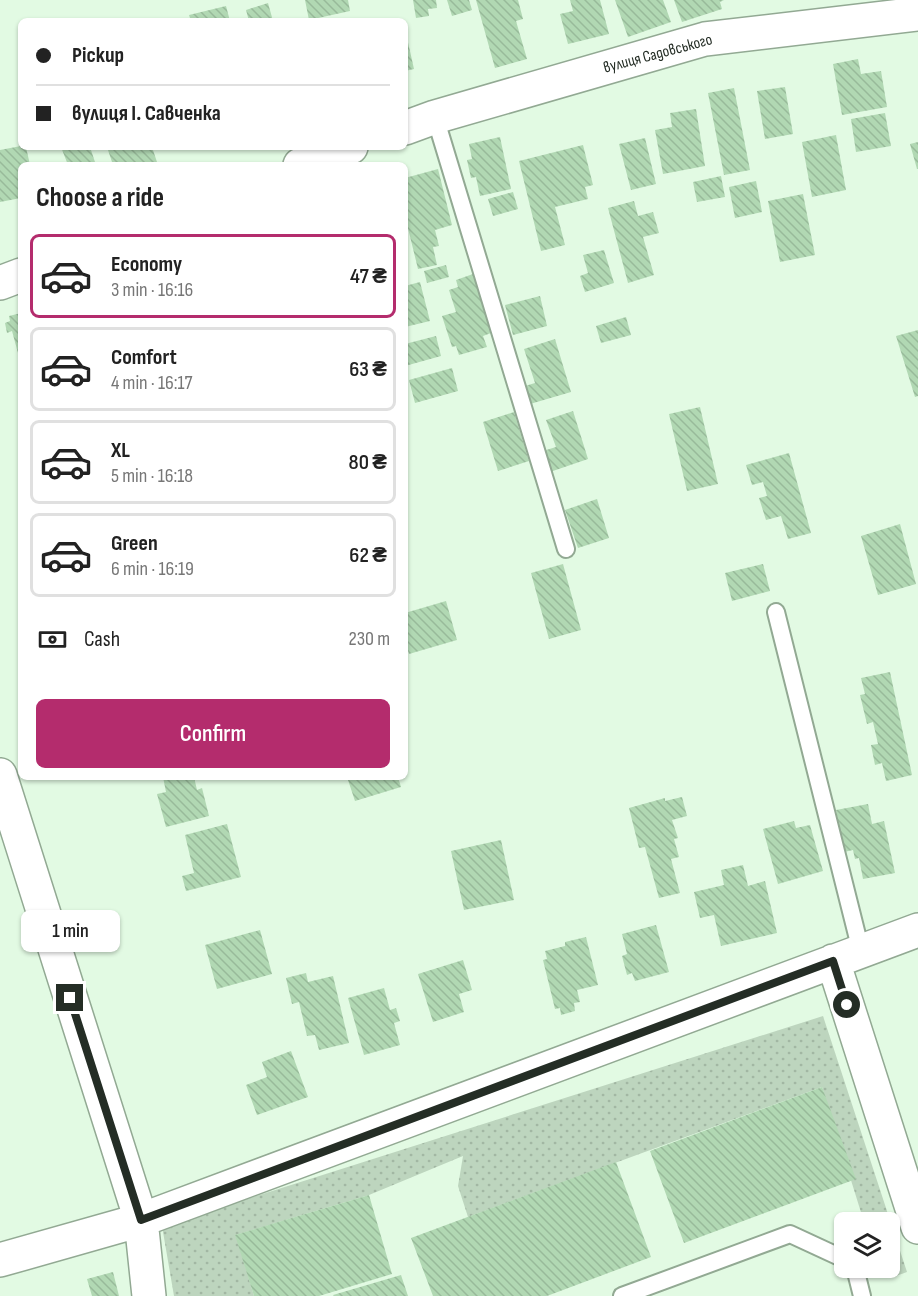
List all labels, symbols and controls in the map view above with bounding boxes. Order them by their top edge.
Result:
street label: вулиця Садовського [601,30,715,78]
text: Pickup [72,42,124,69]
text: вулиця І. Савченка [72,100,221,127]
text: Choose a ride [36,182,164,214]
icon: car [39,249,93,303]
text: Economy [111,251,182,278]
text: 47 ₴ [350,263,387,290]
text: 3 min · 16:16 [111,278,193,302]
icon: car [39,342,93,396]
text: Comfort [111,344,177,371]
text: 63 ₴ [349,356,387,383]
text: 4 min · 16:17 [111,371,193,395]
icon: car [39,435,93,489]
text: XL [111,437,130,464]
text: 80 ₴ [349,449,387,476]
text: 5 min · 16:18 [111,464,193,488]
icon: car [39,528,93,582]
text: Green [111,530,158,557]
text: 62 ₴ [349,542,387,569]
text: 6 min · 16:19 [111,557,194,581]
icon: cash [36,623,69,656]
text: Cash [84,626,120,653]
text: 230 m [348,627,390,651]
button: Confirm [36,699,390,768]
callout: 1 min [20,911,119,953]
text: 1 min [52,919,89,943]
route end [56,984,83,1011]
route start [833,991,860,1018]
map controls [834,1212,900,1278]
button: layers [834,1212,900,1278]

